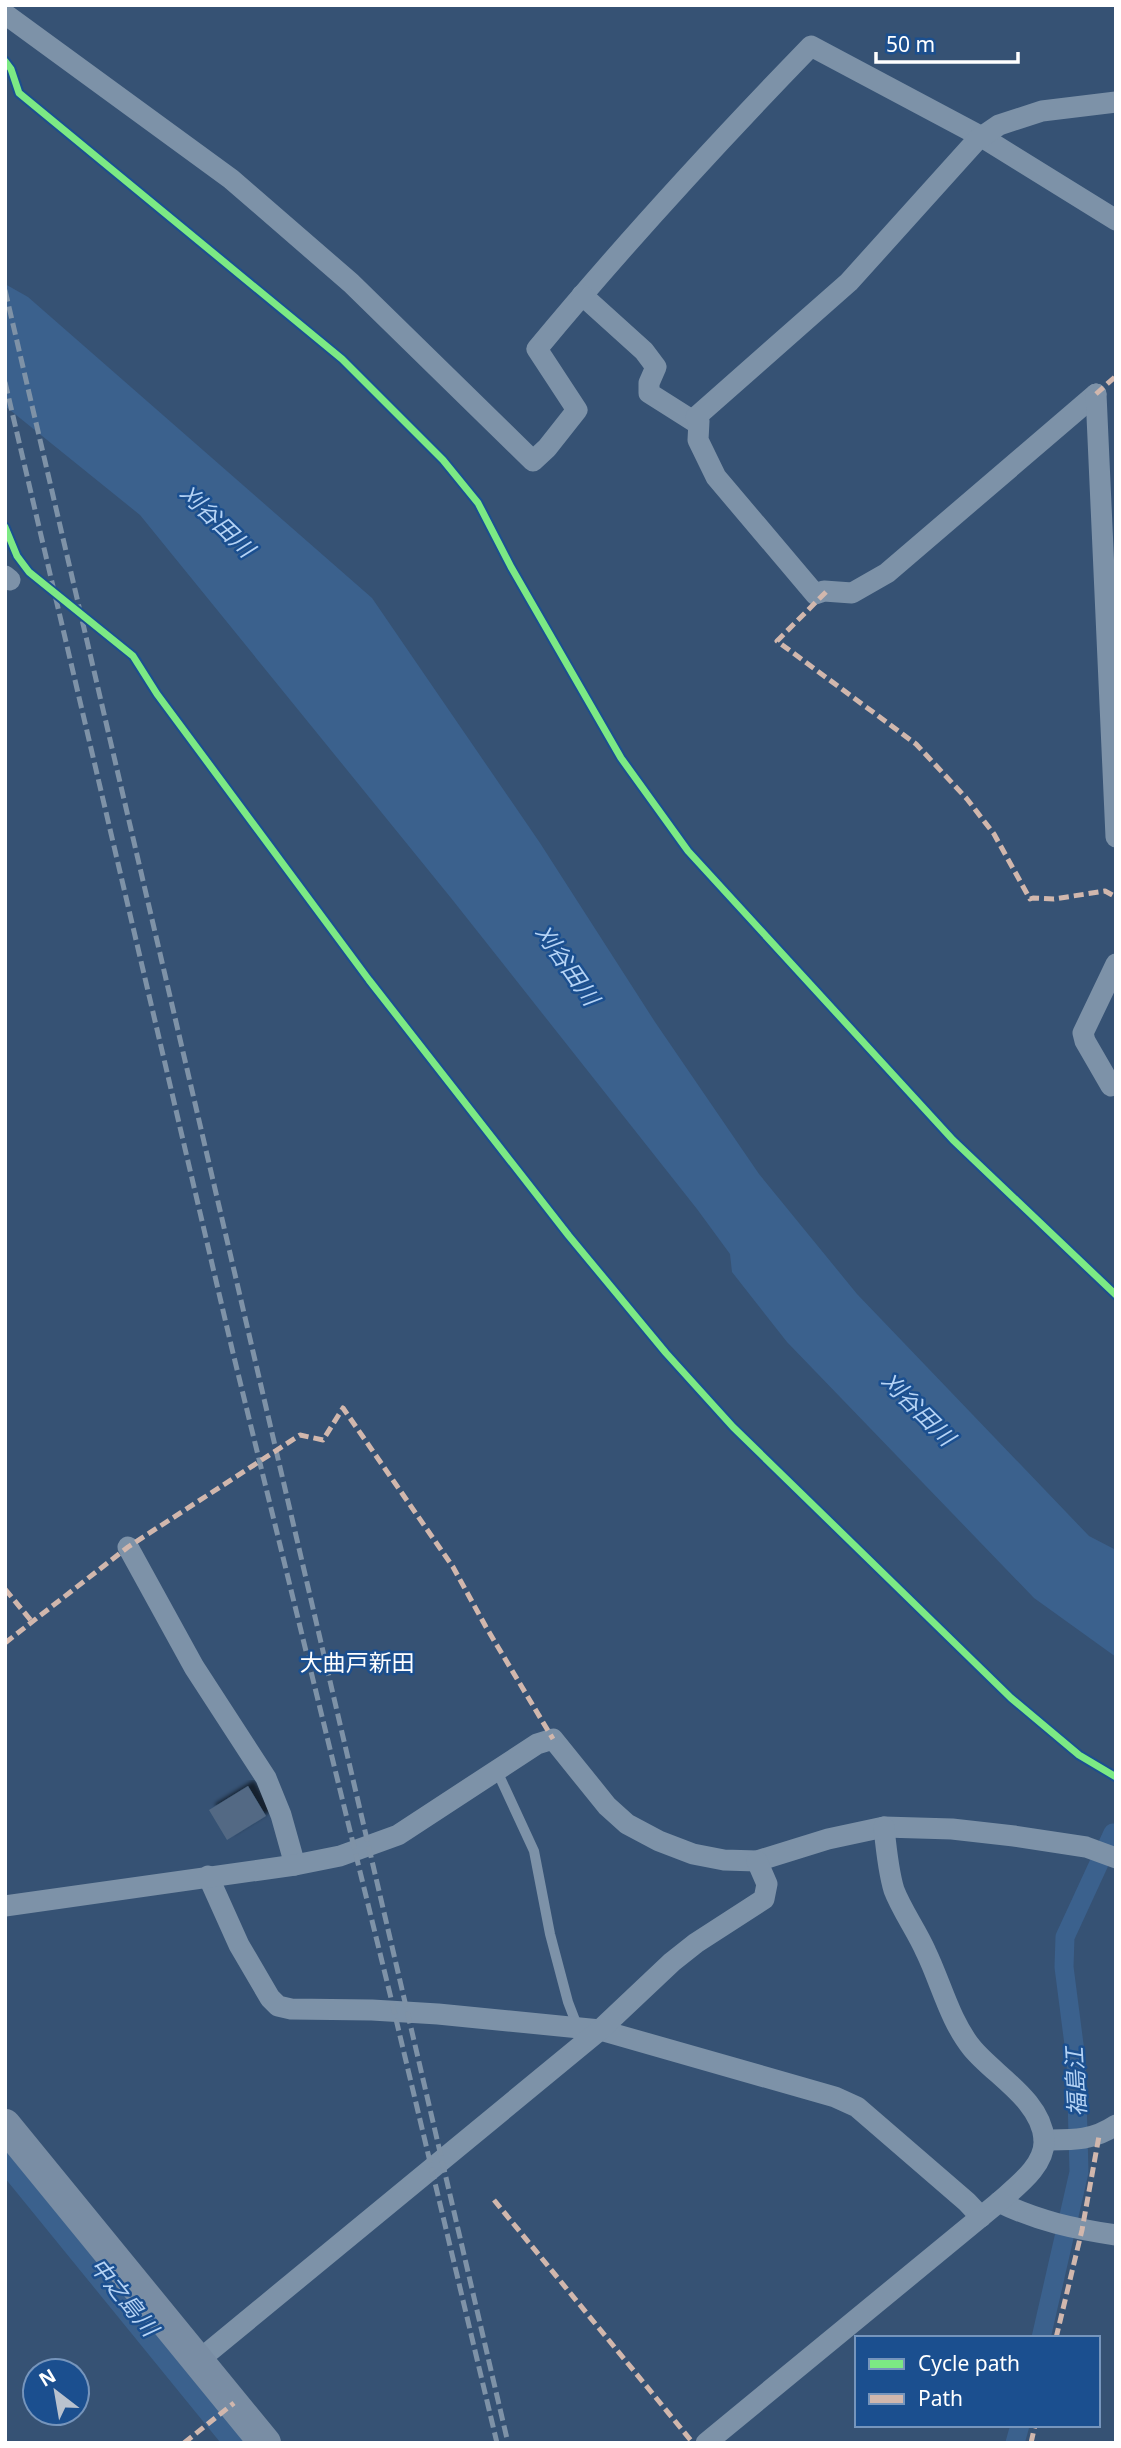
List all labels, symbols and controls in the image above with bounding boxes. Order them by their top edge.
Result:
scale bar [876,21,1018,65]
text: 50 m [886,30,935,58]
water label: 刈谷田川 [173,477,264,566]
water label: 刈谷田川 [528,918,609,1014]
water label: 刈谷田川 [875,1364,965,1454]
district label: 大曲戸新田 [300,1646,415,1678]
water label: 福島江 [1057,2044,1093,2117]
water label: 中之島川 [83,2251,168,2345]
legend [855,2336,1100,2427]
text: Cycle path [918,2349,1020,2377]
north arrow [21,2357,91,2427]
text: N [34,2362,61,2393]
text: Path [918,2384,963,2412]

